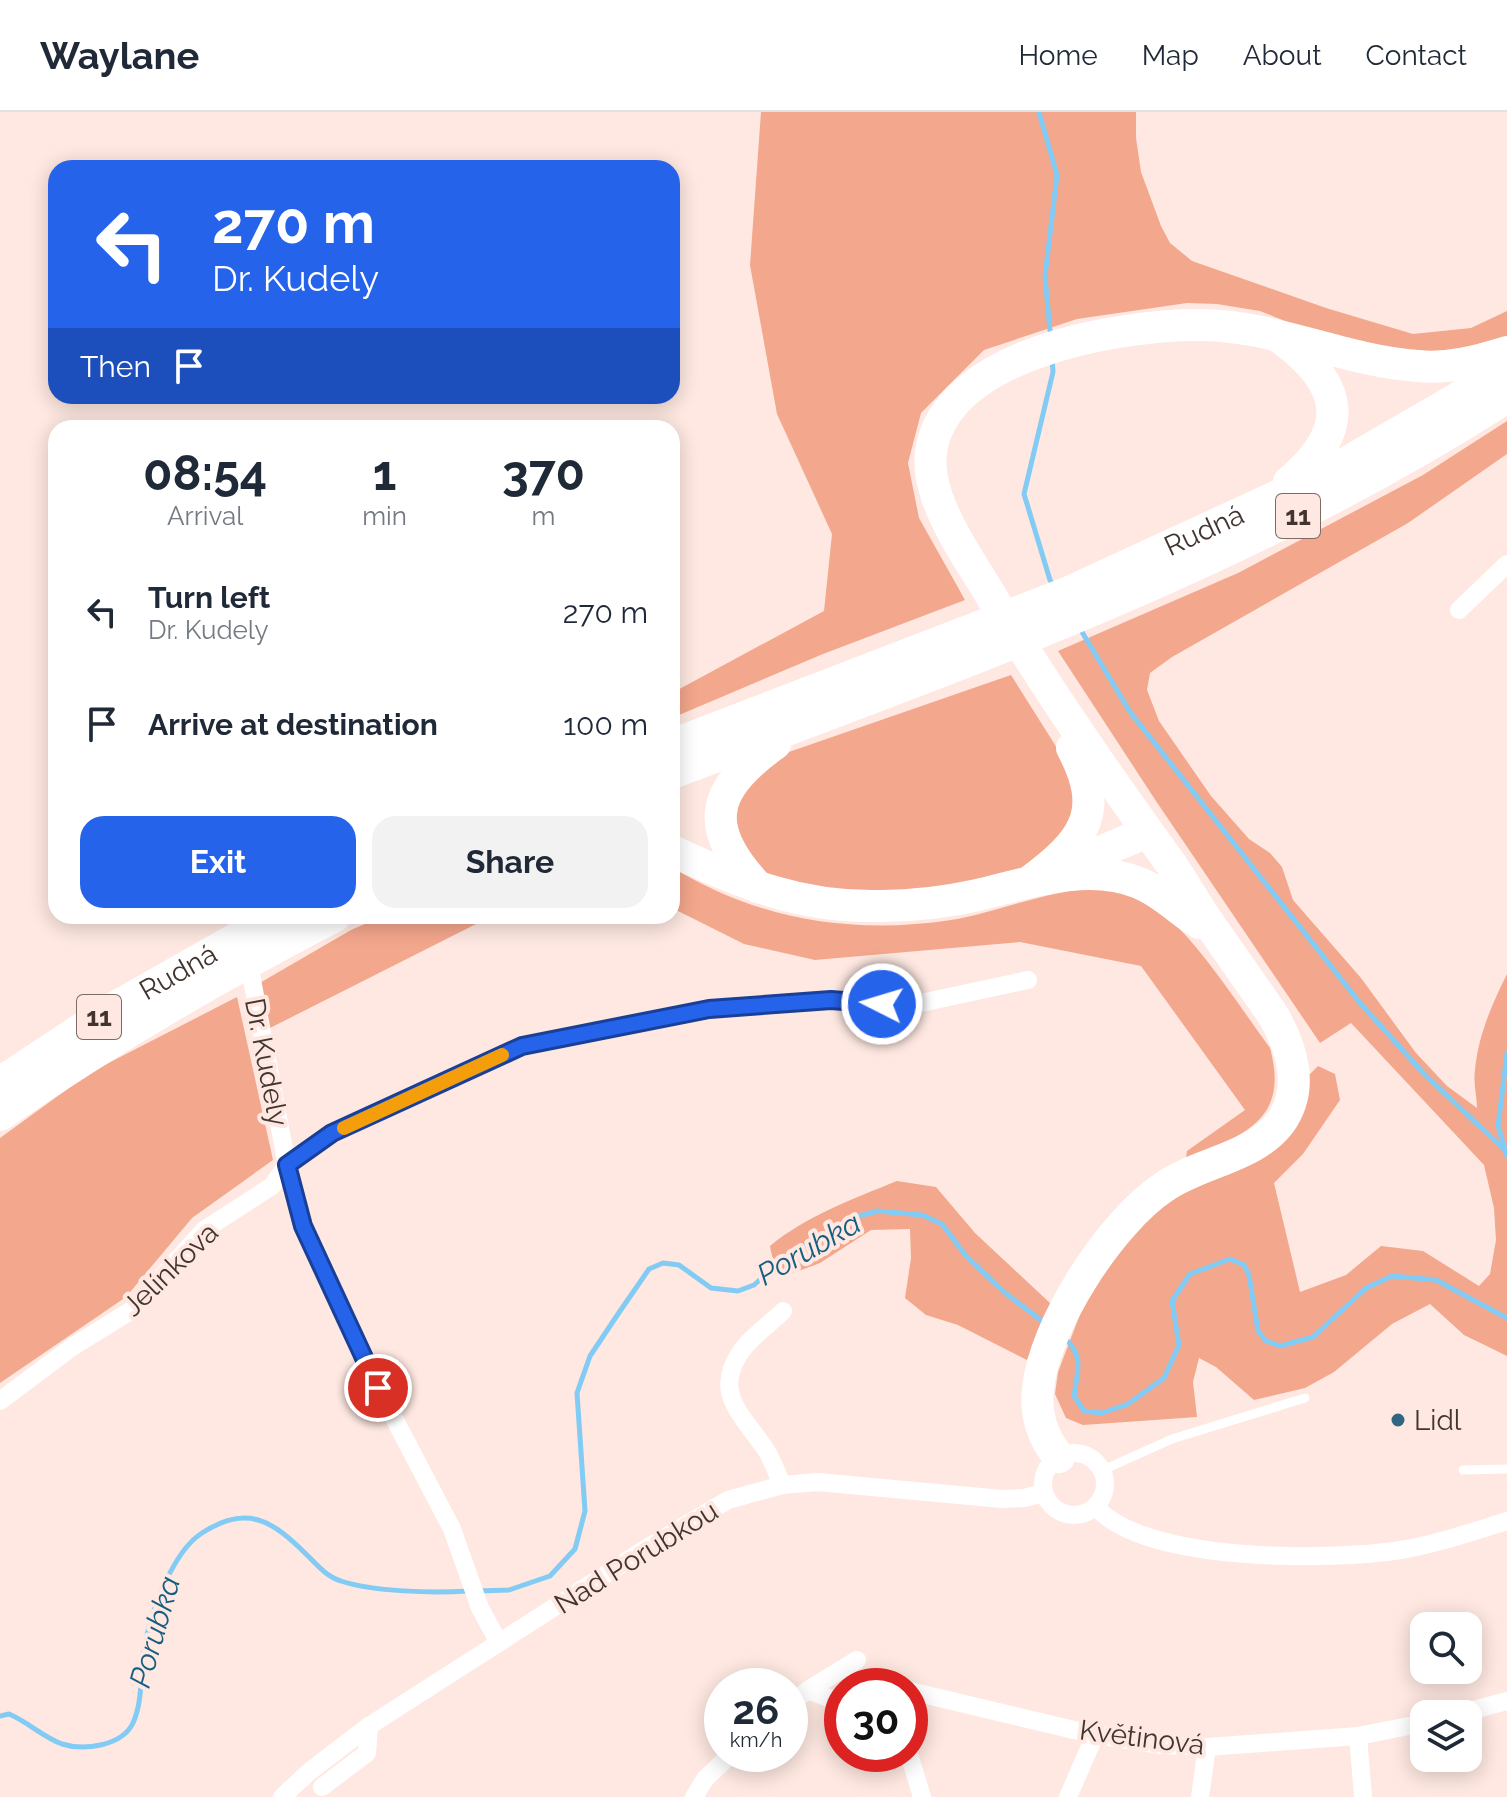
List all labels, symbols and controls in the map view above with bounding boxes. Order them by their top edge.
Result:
text: Waylane [40,33,199,78]
text: Home [1018,39,1098,72]
text: Map [1142,39,1199,72]
text: About [1243,39,1322,72]
text: Contact [1366,39,1467,72]
text: 270 m [212,190,375,256]
icon: left [80,192,184,296]
text: Dr. Kudely [212,257,379,299]
icon: arrive [167,344,211,388]
text: Then [80,349,151,384]
text: 08:54 [143,445,267,501]
text: 1 [373,445,396,501]
text: 370 [502,445,585,501]
road number: 11 [1276,494,1320,538]
street label: Rudná [1159,498,1249,563]
text: Arrival [167,501,243,531]
text: min [362,501,407,531]
text: m [532,501,555,531]
text: Turn left [148,580,270,615]
icon: left [80,590,124,634]
text: 270 m [563,595,648,630]
text: Dr. Kudely [148,615,269,645]
icon: arrive [80,702,124,746]
text: Arrive at destination [148,707,438,742]
text: 100 m [563,707,648,742]
button: Exit [80,816,356,908]
button: Share [372,816,648,908]
street label: Rudná [134,937,223,1007]
position arrow [840,962,924,1046]
road number: 11 [77,995,121,1039]
street label: Dr. Kudely [238,995,295,1129]
water label: Porubka [751,1205,867,1292]
street label: Jelínkova [116,1216,225,1323]
pin [344,1354,412,1422]
icon: arrive [356,1366,400,1410]
place label: Lidl [1414,1404,1462,1437]
marker: Lidl [1389,1411,1407,1429]
street label: Nad Porubkou [549,1494,724,1621]
water label: Porubka [122,1572,187,1691]
map controls [1410,1612,1482,1772]
button: search [1410,1612,1482,1684]
speed limit sign: 30 [824,1668,928,1772]
text: 26 [733,1686,779,1733]
button: layers [1410,1700,1482,1772]
street label: Květinová [1078,1713,1206,1762]
text: km/h [730,1728,782,1752]

